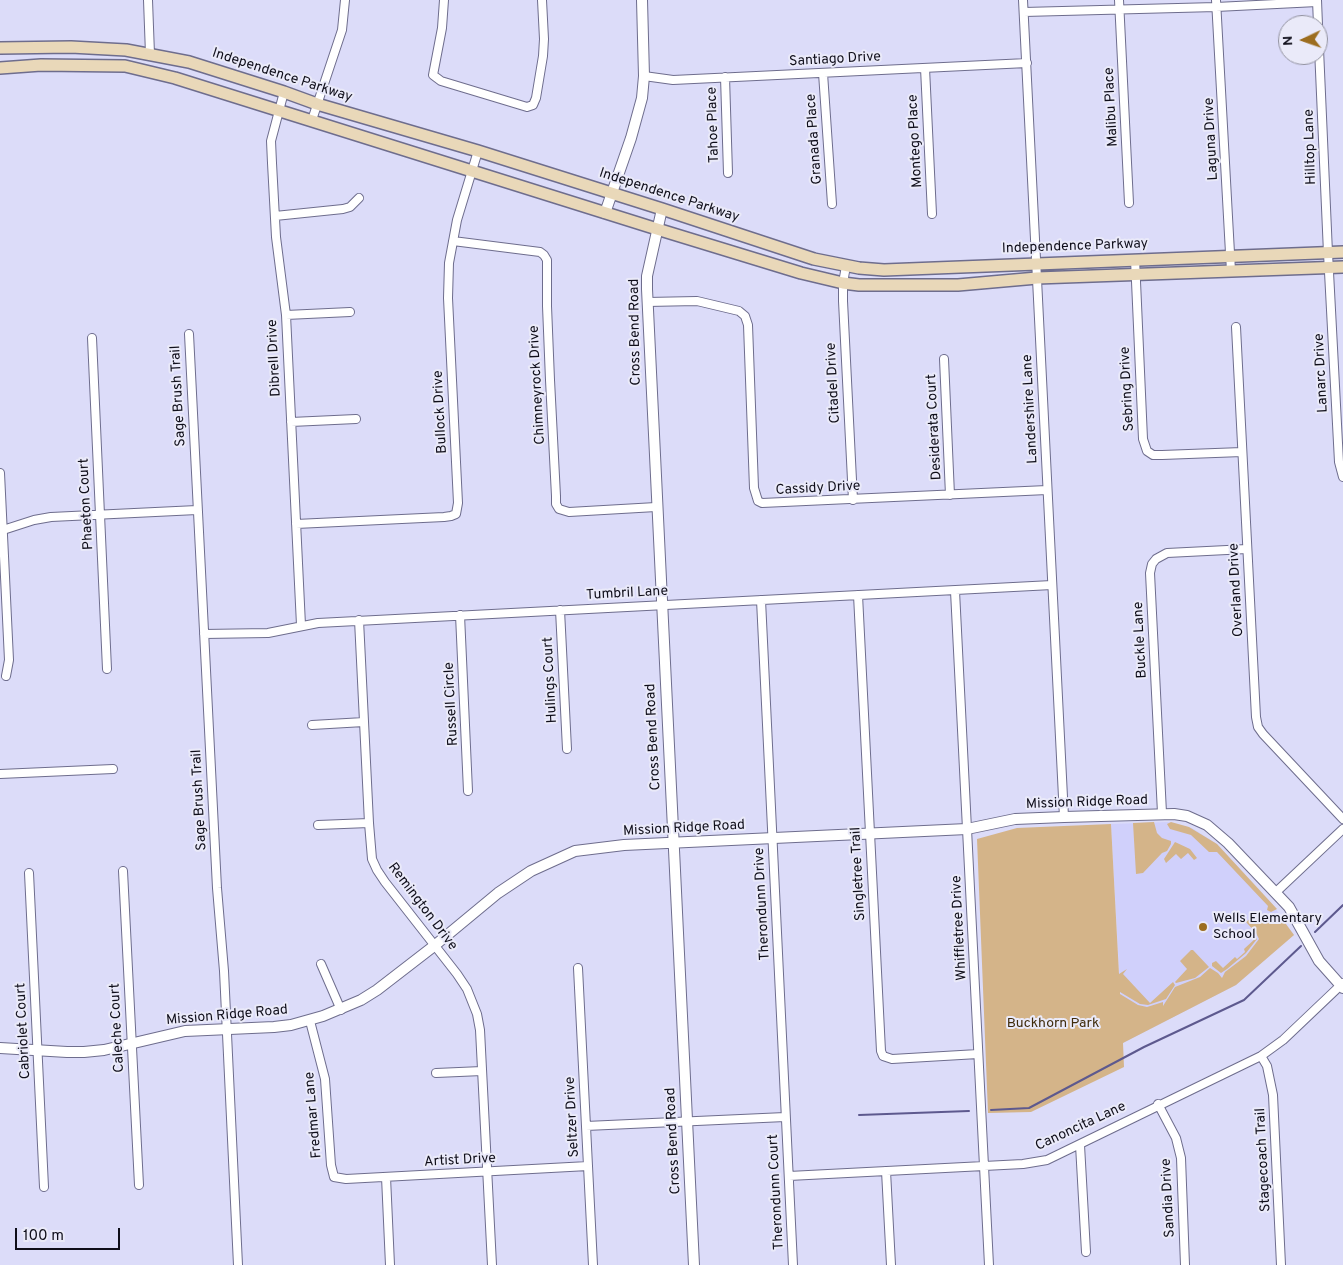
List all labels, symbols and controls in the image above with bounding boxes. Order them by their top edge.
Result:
north arrow [1278,15,1328,65]
text: N [1280,35,1297,46]
street label: Independence Parkway [210,45,354,107]
street label: Santiago Drive [789,49,881,71]
street label: Malibu Place [1102,67,1122,147]
street label: Tahoe Place [704,87,724,163]
street label: Granada Place [803,93,827,185]
street label: Montego Place [905,94,927,188]
street label: Laguna Drive [1201,97,1223,181]
street label: Hilltop Lane [1301,109,1321,185]
street label: Independence Parkway [597,165,741,227]
street label: Independence Parkway [1002,236,1148,258]
street label: Cross Bend Road [627,278,645,386]
street label: Dibrell Drive [265,319,285,397]
street label: Chimneyrock Drive [526,325,550,445]
street label: Lanarc Drive [1312,333,1332,413]
street label: Citadel Drive [823,342,845,424]
street label: Sage Brush Trail [168,345,190,447]
street label: Sebring Drive [1117,346,1139,432]
street label: Landershire Lane [1020,354,1042,464]
street label: Bullock Drive [430,370,452,454]
street label: Desiderata Court [924,373,946,481]
street label: Phaeton Court [76,458,98,550]
street label: Cassidy Drive [775,478,861,500]
street label: Overland Drive [1226,543,1248,637]
street label: Tumbril Lane [586,583,668,605]
street label: Buckle Lane [1131,601,1151,679]
street label: Hulings Court [540,636,562,724]
street label: Russell Circle [441,662,463,746]
street label: Cross Bend Road [643,683,665,791]
street label: Sage Brush Trail [189,749,211,851]
street label: Mission Ridge Road [1026,792,1148,814]
street label: Mission Ridge Road [623,817,745,841]
street label: Singletree Trail [848,827,870,921]
street label: Therondunn Drive [752,847,774,961]
street label: Remington Drive [384,860,460,954]
street label: Whiffletree Drive [949,875,971,981]
place label: Wells Elementary School [1213,911,1322,944]
marker: Wells Elementary School [1197,921,1209,933]
street label: Cabriolet Court [13,982,35,1080]
street label: Caleche Court [107,983,129,1073]
street label: Mission Ridge Road [165,1002,289,1030]
park label: Buckhorn Park [1007,1016,1099,1032]
street label: Fredmar Lane [302,1071,326,1159]
street label: Seltzer Drive [562,1076,584,1158]
street label: Cross Bend Road [663,1087,685,1195]
street label: Canoncita Lane [1033,1099,1129,1155]
street label: Stagecoach Trail [1253,1108,1275,1212]
street label: Therondunn Court [766,1134,788,1250]
street label: Artist Drive [424,1151,496,1171]
street label: Sandia Drive [1159,1158,1179,1238]
scale bar [18,1218,122,1250]
text: 100 m [23,1227,64,1246]

